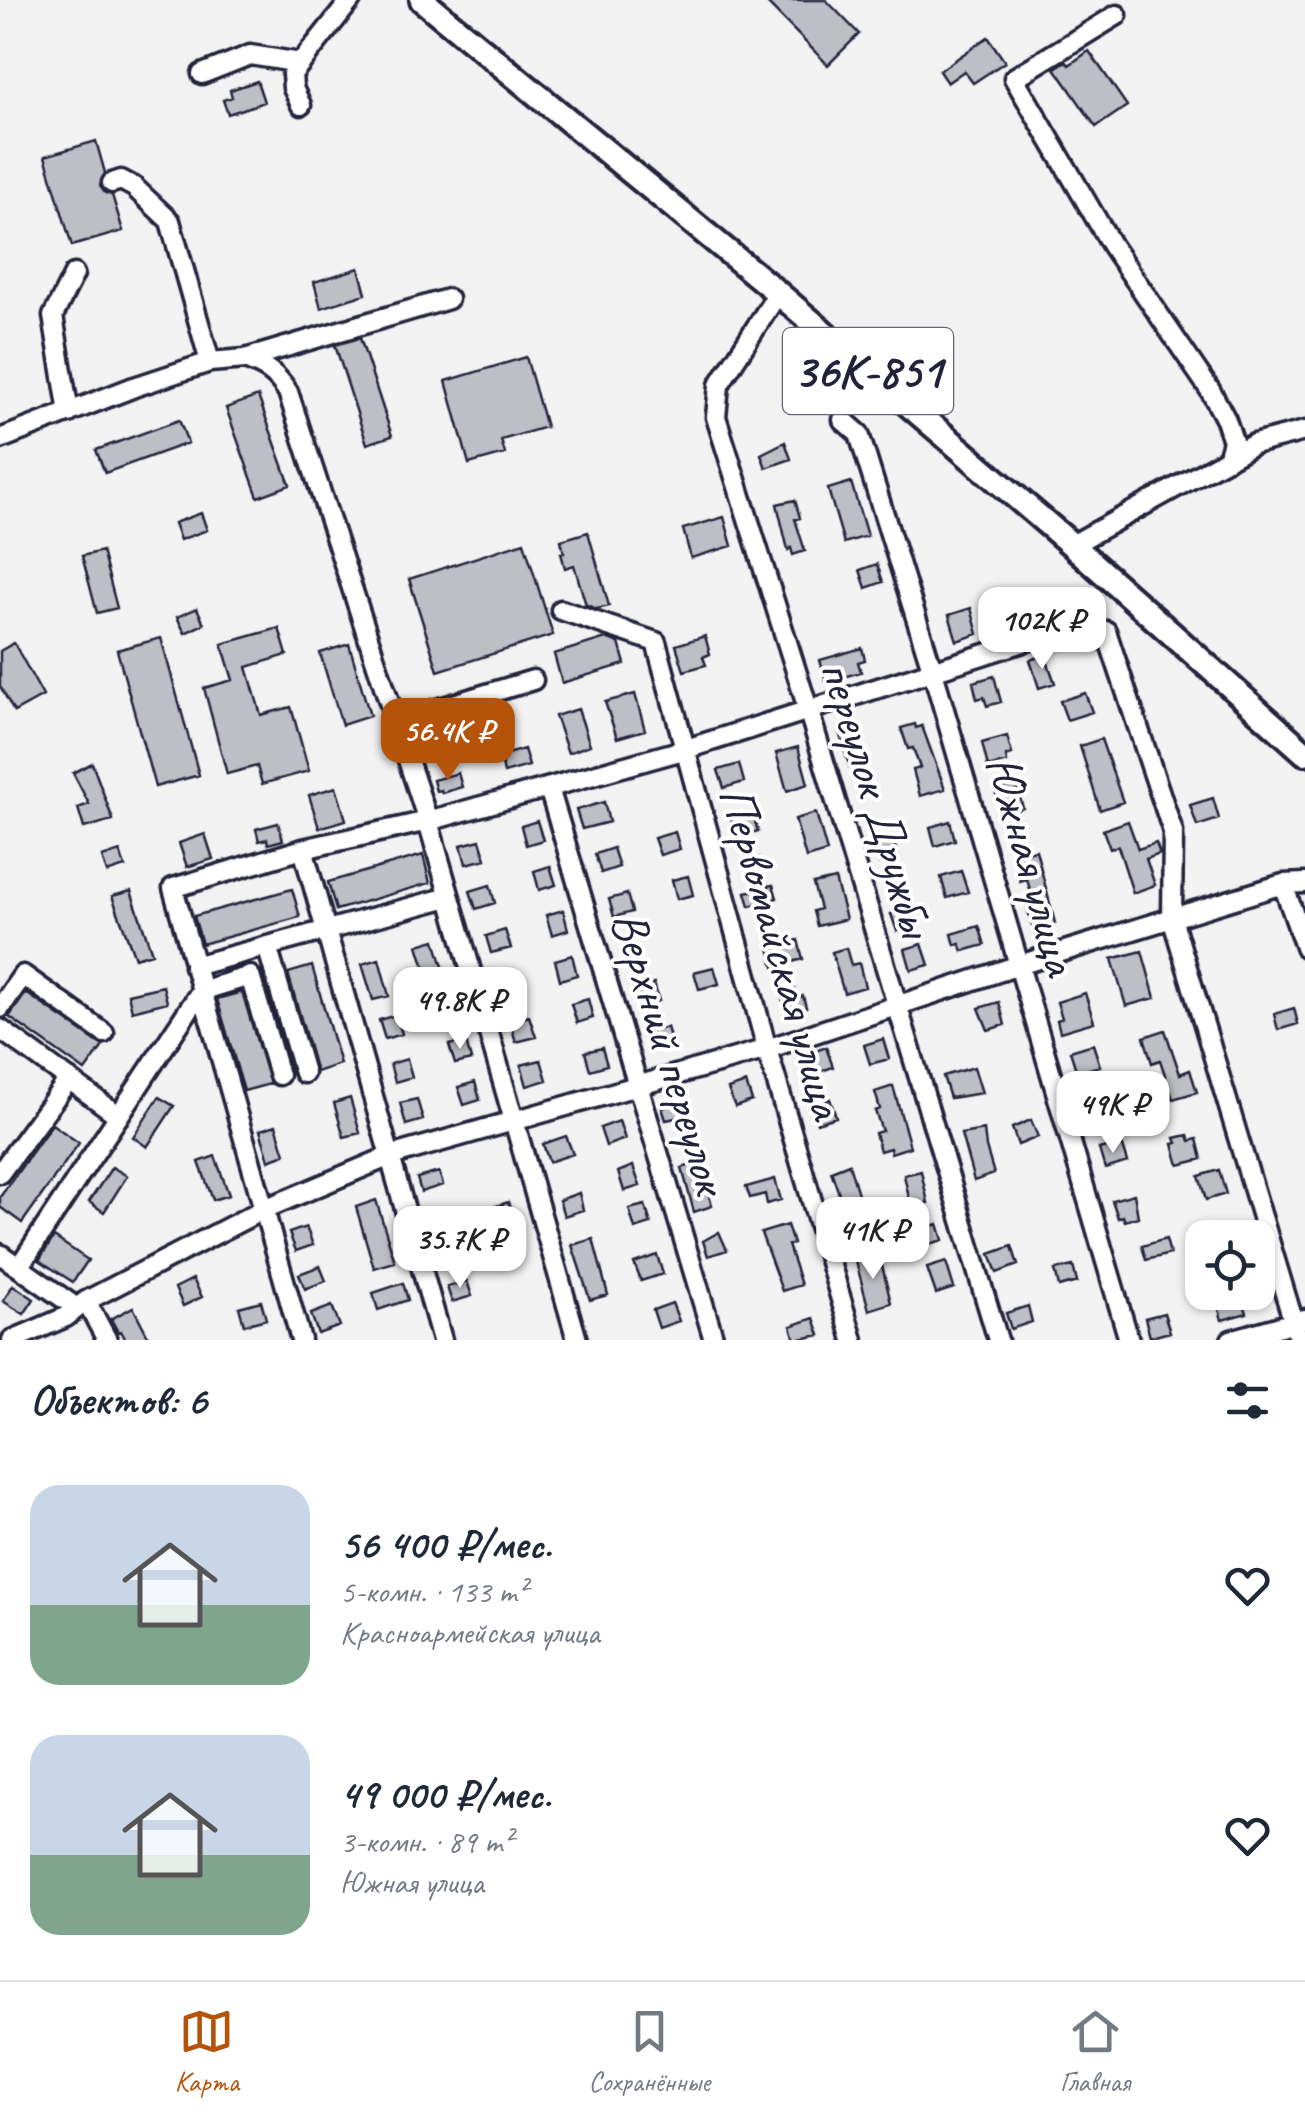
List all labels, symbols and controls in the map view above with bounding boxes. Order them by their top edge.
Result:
road number: 36К-851 [783,328,953,414]
pin: 102K ₽ [961,587,1123,672]
text: 102K ₽ [1000,599,1084,640]
street label: переулок Дружбы [805,652,950,947]
pin: 56.4K ₽ [356,698,540,783]
text: 56.4K ₽ [403,710,493,751]
street label: Южная улица [971,748,1094,985]
street label: Первомайская улица [704,779,860,1128]
street label: Верхний переулок [597,903,744,1205]
pin: 49.8K ₽ [368,967,552,1052]
text: 49.8K ₽ [415,979,505,1020]
pin: 49K ₽ [1043,1071,1183,1156]
text: 49K ₽ [1079,1083,1147,1124]
pin: 41K ₽ [803,1197,943,1282]
pin: 35.7K ₽ [368,1206,552,1291]
text: 41K ₽ [838,1209,908,1250]
text: 35.7K ₽ [415,1218,505,1259]
map controls [1185,1220,1275,1310]
button: locate [1185,1220,1275,1310]
icon: filters [1220,1373,1275,1428]
text: Объектов: 6 [30,1374,207,1427]
text: 56 400 ₽/мес. [340,1518,552,1571]
icon: home [110,1525,230,1645]
icon: heart [1220,1558,1275,1613]
text: 5-комн. · 133 m² [340,1571,527,1612]
text: Красноармейская улица [340,1612,600,1653]
text: 49 000 ₽/мес. [340,1768,551,1821]
icon: home [110,1775,230,1895]
icon: heart [1220,1808,1275,1863]
text: 3-комн. · 89 m² [340,1821,512,1862]
text: Южная улица [340,1862,484,1903]
tab: Карта [175,2004,239,2099]
tab: Сохранённые [589,2004,710,2099]
tab: Главная [1060,2004,1130,2099]

